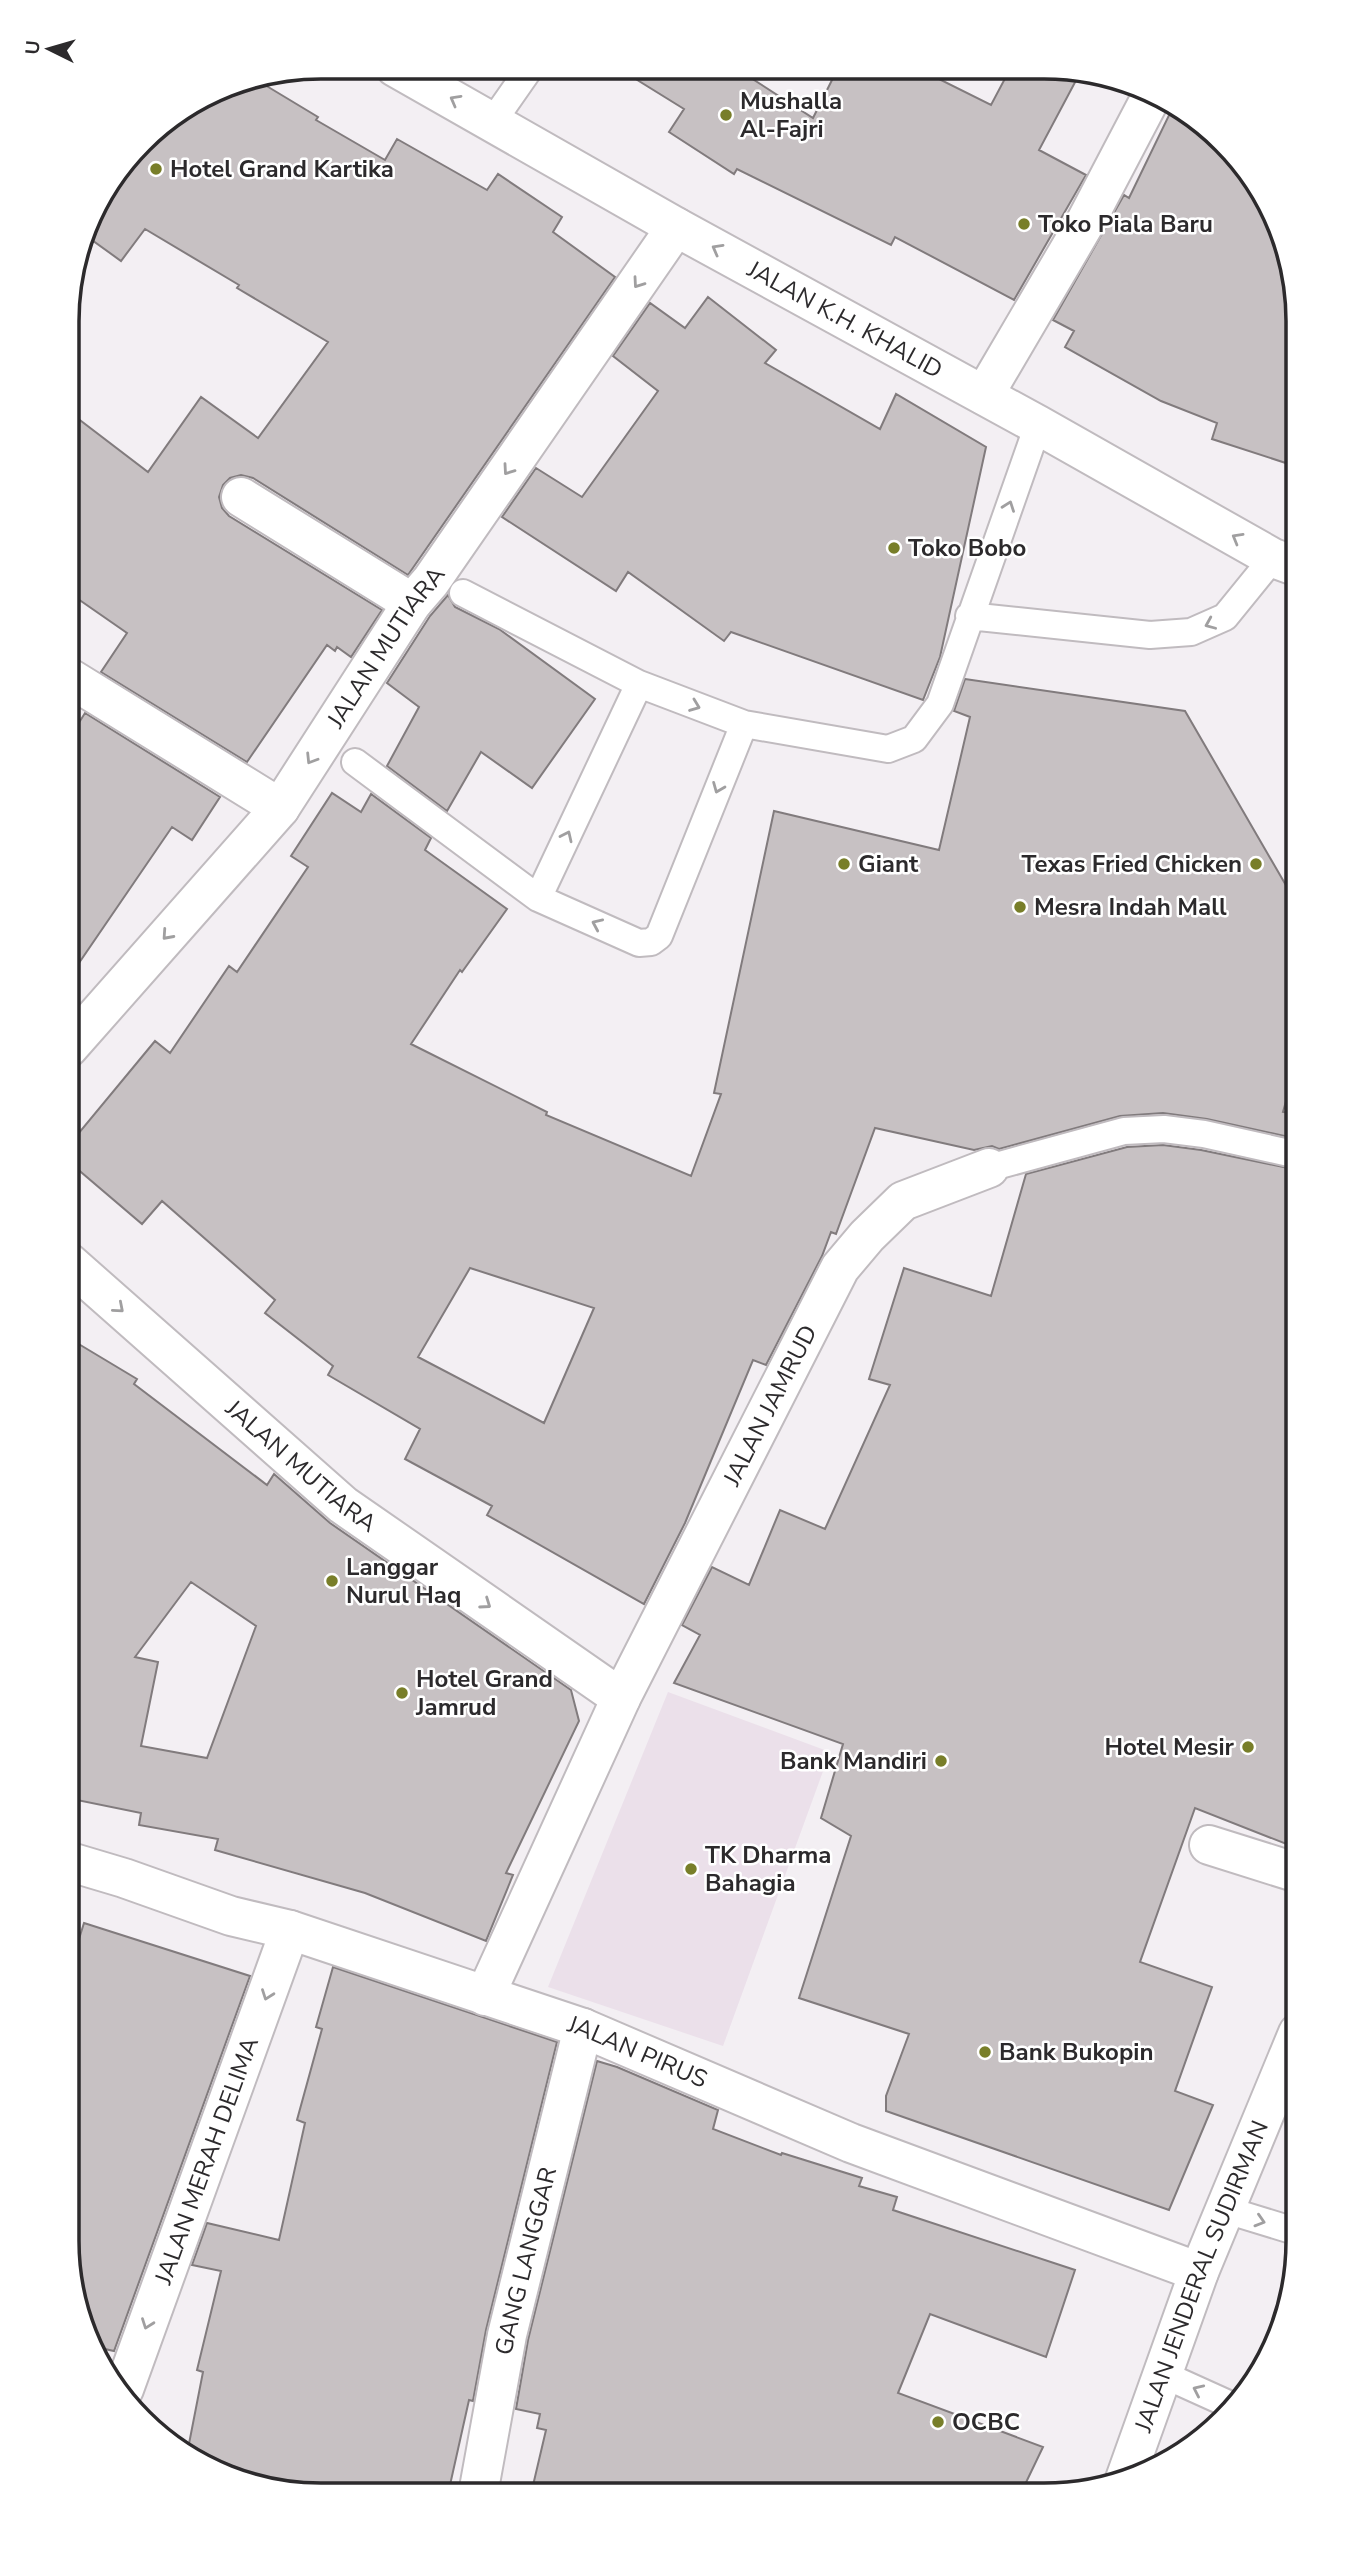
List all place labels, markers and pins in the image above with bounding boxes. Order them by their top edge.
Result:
place label: Mushalla Al-Fajri [740,85,842,145]
marker: Mushalla Al-Fajri [718,107,734,123]
place label: Hotel Grand Kartika [170,153,394,185]
marker: Hotel Grand Kartika [148,161,164,177]
place label: Toko Piala Baru [1038,208,1213,240]
marker: Toko Piala Baru [1016,216,1032,232]
place label: Toko Bobo [908,532,1026,564]
marker: Toko Bobo [886,540,902,556]
place label: Giant [858,848,919,880]
place label: Texas Fried Chicken [1022,848,1242,880]
marker: Giant [836,856,852,872]
marker: Texas Fried Chicken [1248,856,1264,872]
place label: Mesra Indah Mall [1034,891,1227,923]
marker: Mesra Indah Mall [1012,899,1028,915]
place label: Langgar Nurul Haq [346,1551,461,1611]
marker: Langgar Nurul Haq [324,1573,340,1589]
place label: Hotel Grand Jamrud [415,1663,553,1723]
marker: Hotel Grand Jamrud [394,1685,410,1701]
place label: Hotel Mesir [1104,1731,1235,1763]
marker: Hotel Mesir [1240,1739,1256,1755]
place label: Bank Mandiri [780,1745,927,1777]
marker: Bank Mandiri [933,1753,949,1769]
place label: TK Dharma Bahagia [705,1839,831,1899]
marker: TK Dharma Bahagia [683,1861,699,1877]
place label: Bank Bukopin [999,2036,1153,2068]
marker: Bank Bukopin [977,2044,993,2060]
place label: OCBC [952,2406,1020,2438]
marker: OCBC [930,2414,946,2430]

